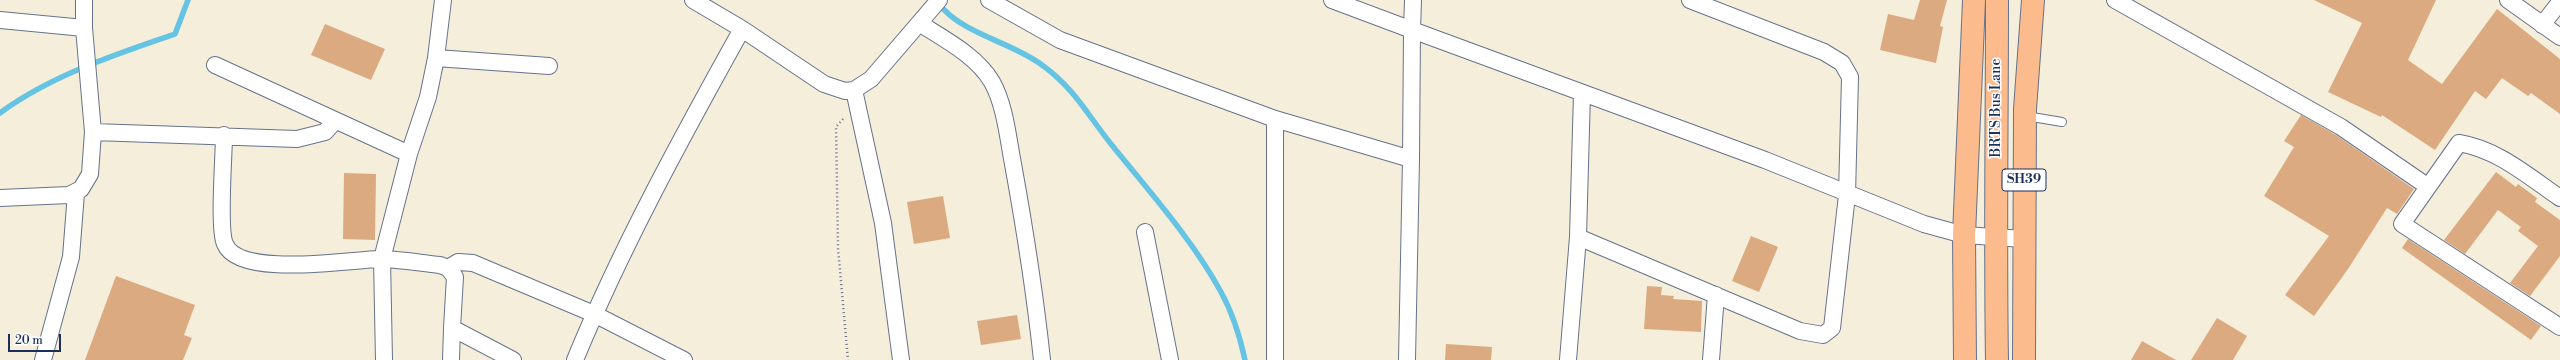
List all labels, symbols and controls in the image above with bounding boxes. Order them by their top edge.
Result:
street label: BRTS Bus Lane [1989,59,2005,157]
road number: SH39 [2002,169,2046,191]
scale bar [10,326,63,352]
text: 20 m [15,333,43,348]

